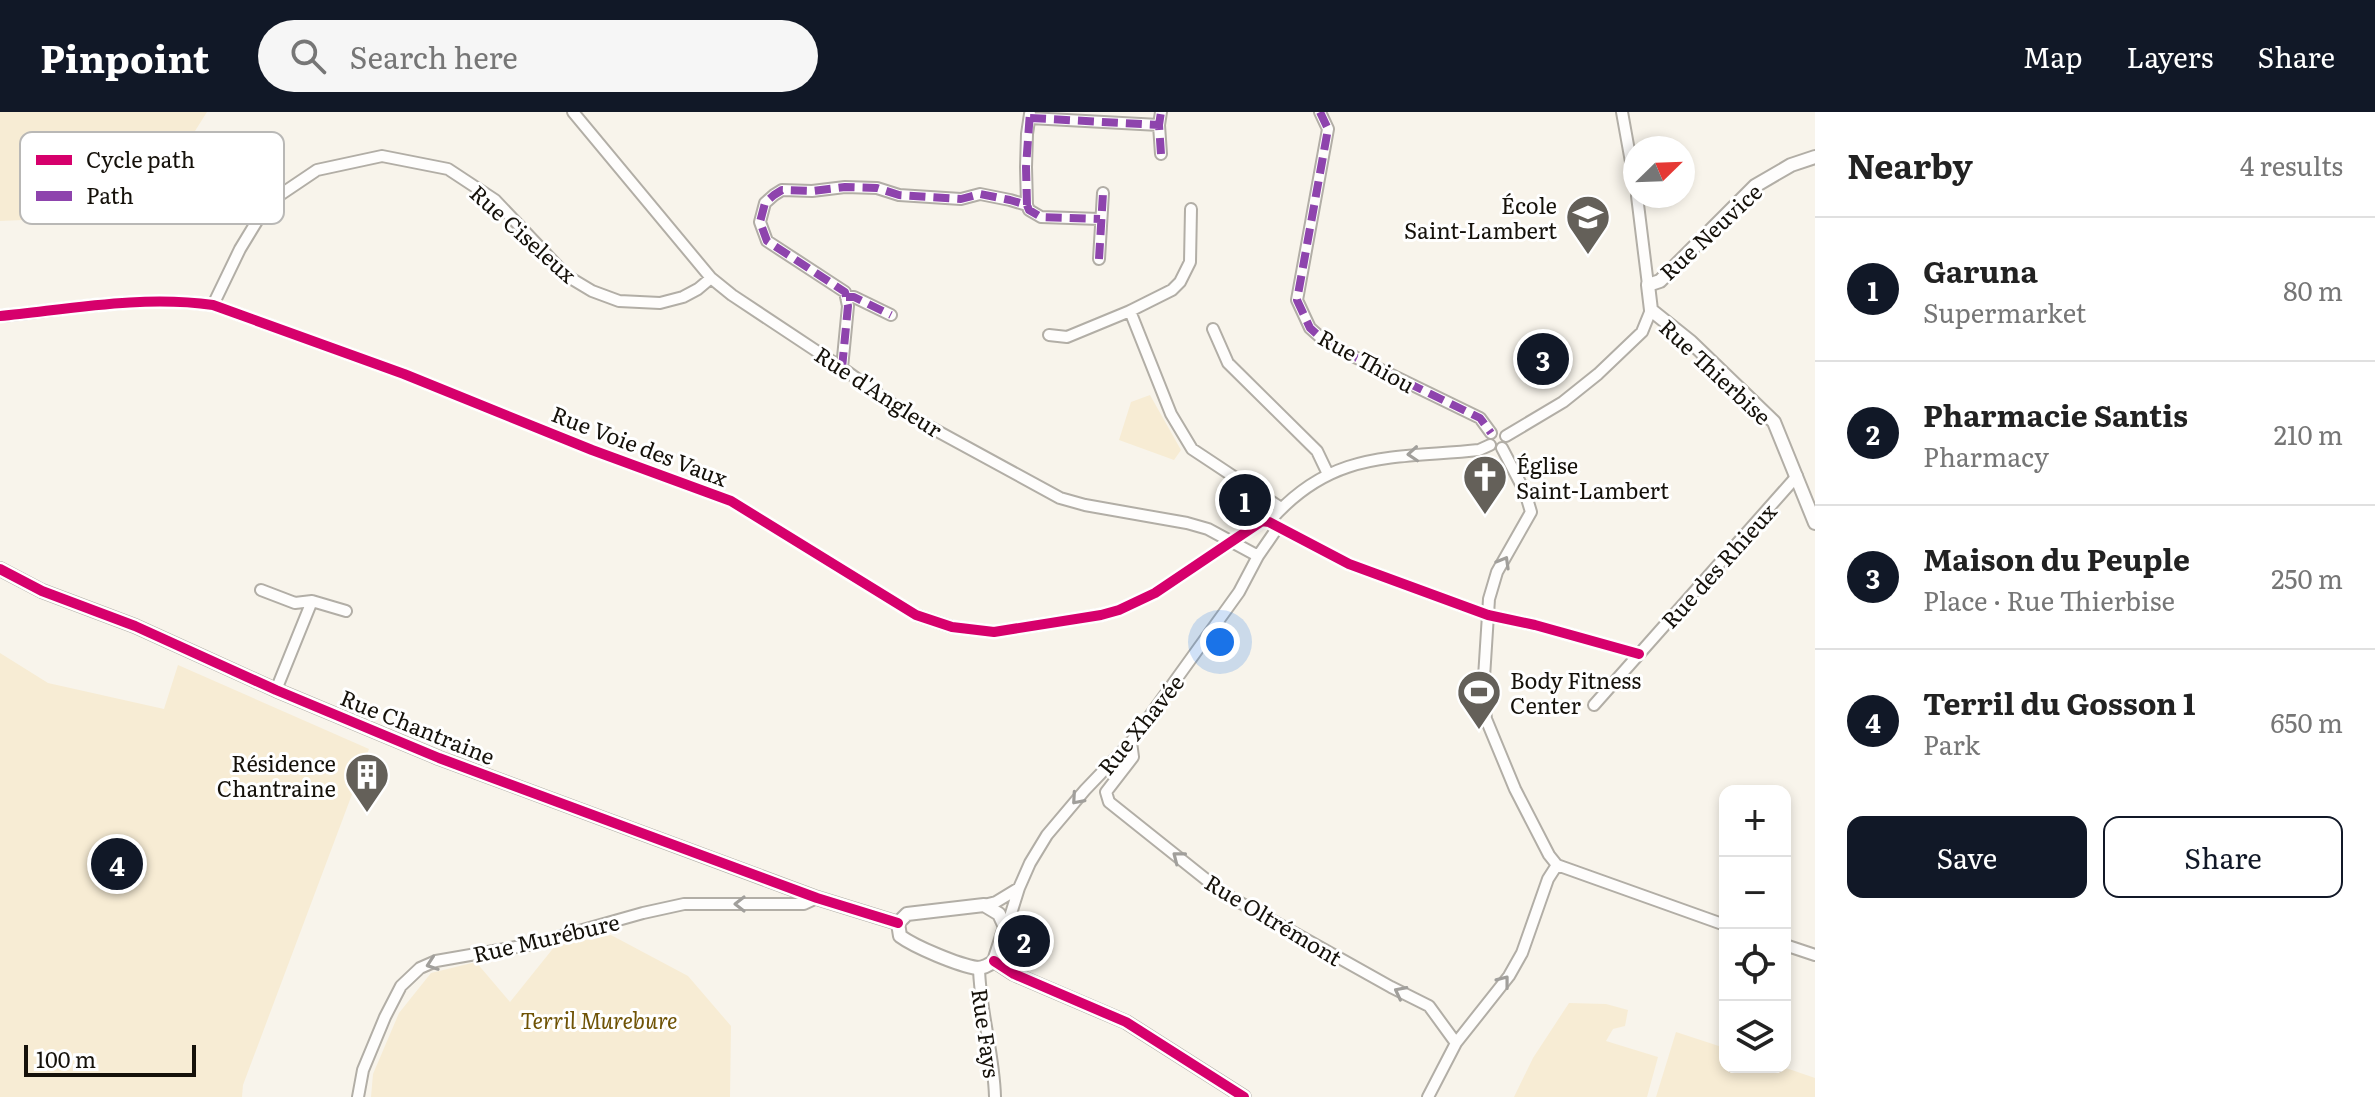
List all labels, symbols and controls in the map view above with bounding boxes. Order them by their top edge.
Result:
search box [258,20,818,92]
text: Pinpoint [40,28,210,85]
icon: search [286,34,330,78]
text: Search here [350,34,518,78]
text: Map [2023,35,2082,77]
text: Layers [2126,35,2213,77]
text: Share [2257,35,2335,77]
legend [20,132,284,224]
north arrow [1623,136,1695,208]
text: Nearby [1847,139,1973,189]
text: Cycle path [86,142,195,175]
text: 4 results [2240,145,2343,184]
street label: Rue Neuvice [1651,175,1769,287]
street label: Rue Ciseleux [463,176,585,290]
text: Path [86,178,134,211]
place label: École Saint-Lambert [1404,188,1557,246]
school or university icon: École Saint-Lambert [1564,193,1612,256]
text: Garuna [1923,248,2038,292]
text: 1 [1868,270,1878,309]
text: 80 m [2283,270,2343,309]
text: Supermarket [1923,292,2086,331]
street label: Rue Thierbise [1653,310,1779,432]
street label: Rue Thiou [1313,320,1421,400]
pin: 3 [1517,329,1569,389]
street label: Rue d'Angleur [809,337,950,445]
text: Pharmacie Santis [1923,392,2188,436]
street label: Rue Voie des Vaux [547,396,733,494]
text: 2 [1866,414,1880,453]
text: 210 m [2274,414,2343,453]
text: Pharmacy [1923,436,2049,475]
one-way arrow [1406,445,1419,462]
place label: Église Saint-Lambert [1516,448,1669,506]
church icon: Église Saint-Lambert [1461,453,1509,516]
pin: 1 [1219,470,1271,530]
street label: Rue des Rhieux [1653,495,1784,635]
text: Maison du Peuple [1923,536,2190,580]
one-way arrow [1494,556,1510,571]
text: 3 [1866,558,1880,597]
text: 250 m [2271,558,2343,597]
text: Place · Rue Thierbise [1923,580,2175,619]
your location [1200,622,1240,662]
place label: Body Fitness Center [1510,663,1641,721]
street label: Rue Xhavée [1089,667,1191,781]
sports icon: Body Fitness Center [1455,668,1503,731]
street label: Rue Chantraine [336,680,500,772]
text: Terril du Gosson 1 [1923,680,2195,724]
text: 4 [1865,702,1881,741]
text: 650 m [2270,702,2343,741]
text: Park [1923,724,1980,763]
place label: Résidence Chantraine [217,746,336,804]
building icon: Résidence Chantraine [343,751,391,814]
map controls [1719,785,1791,1073]
button: + [1719,785,1791,857]
one-way arrow [1073,790,1087,804]
button: Save [1847,816,2087,898]
button: Share [2103,816,2343,898]
pin: 4 [91,834,143,894]
one-way arrow [1172,853,1187,867]
button: − [1719,857,1791,929]
street label: Rue Oltrémont [1199,865,1349,973]
one-way arrow [733,895,746,913]
street label: Rue Murébure [470,904,622,970]
pin: 2 [998,911,1050,971]
button: locate [1719,929,1791,1001]
one-way arrow [425,955,439,971]
one-way arrow [1494,976,1509,990]
street label: Rue Fays [964,986,1010,1080]
one-way arrow [1393,986,1408,1001]
button: layers [1719,1001,1791,1073]
park label: Terril Murebure [520,1003,678,1036]
scale bar [24,1041,196,1077]
text: 100 m [36,1042,96,1075]

